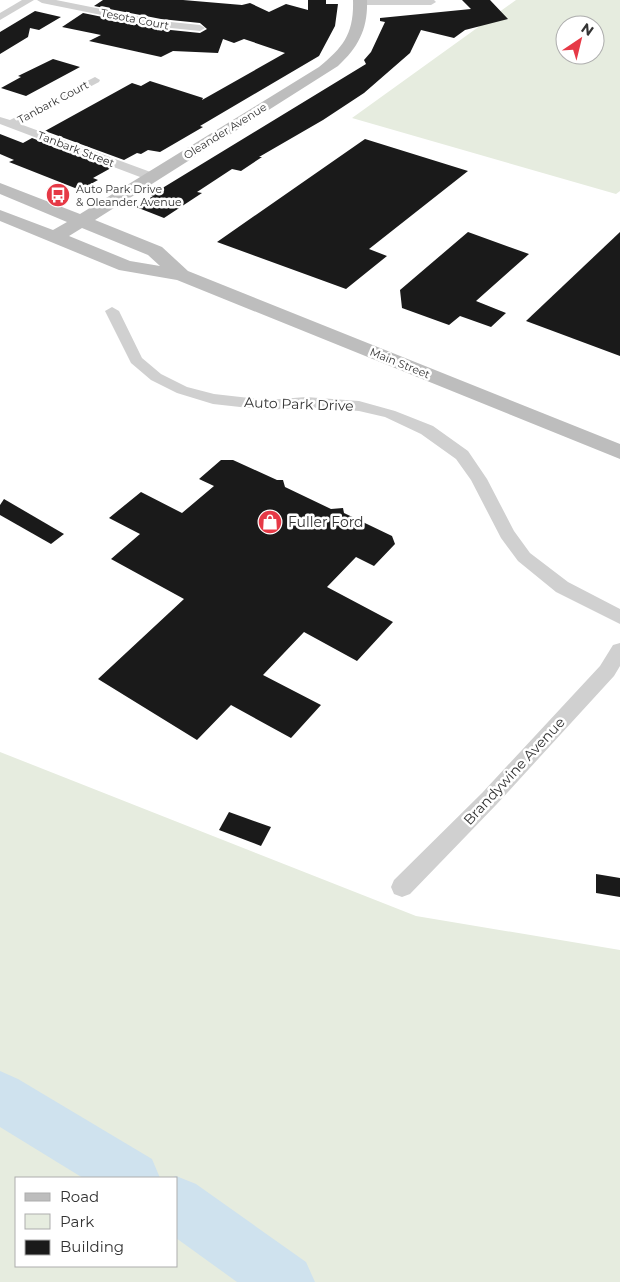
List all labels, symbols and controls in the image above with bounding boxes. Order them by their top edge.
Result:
street label: Tesota Court [100,6,171,33]
north arrow [555,15,605,65]
text: N [578,19,597,40]
street label: Tanbark Court [15,77,91,127]
street label: Oleander Avenue [181,100,270,162]
street label: Tanbark Street [36,128,117,170]
bus stop icon: Auto Park Drive & Oleander Avenue [45,182,71,208]
place label: Auto Park Drive & Oleander Avenue [76,182,182,209]
street label: Main Street [368,345,433,382]
street label: Auto Park Drive [244,393,354,415]
shop icon: Fuller Ford [257,509,283,535]
place label: Fuller Ford [288,513,364,531]
street label: Brandywine Avenue [459,713,569,829]
legend [15,1177,178,1267]
text: Road [60,1187,99,1206]
text: Park [60,1212,94,1231]
text: Building [60,1237,124,1256]

